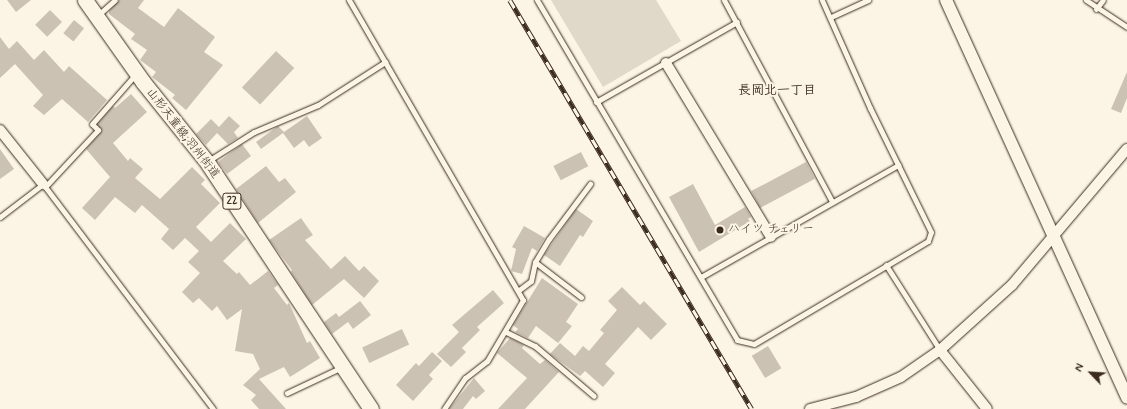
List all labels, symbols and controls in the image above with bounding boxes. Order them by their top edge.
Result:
district label: 長岡北一丁目 [738,83,816,99]
street label: 山形天童線;羽州街道 [142,86,222,182]
road number: 22 [222,192,242,210]
place label: ハイツ チェリー [728,223,815,237]
marker: ハイツ チェリー [715,225,725,235]
north arrow [1071,353,1111,393]
text: N [1072,362,1088,374]

